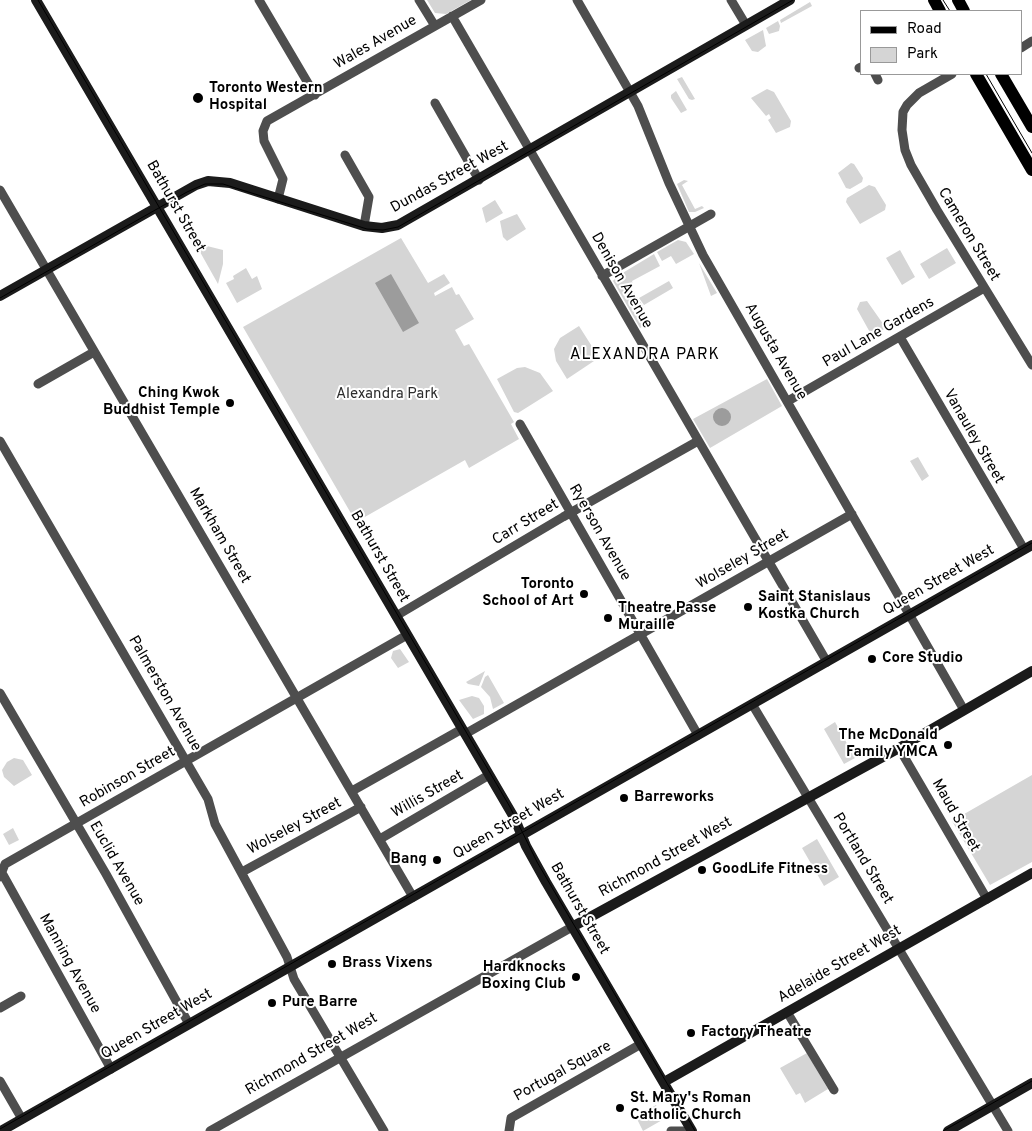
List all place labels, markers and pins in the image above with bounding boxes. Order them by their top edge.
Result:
place label: Toronto Western Hospital [209,80,323,115]
marker: Toronto Western Hospital [191,91,205,105]
place label: Ching Kwok Buddhist Temple [103,385,220,420]
marker: Ching Kwok Buddhist Temple [224,397,236,409]
place label: Toronto School of Art [482,576,574,611]
marker: Toronto School of Art [578,588,590,600]
place label: Saint Stanislaus Kostka Church [758,589,871,624]
place label: Theatre Passe Muraille [618,600,716,635]
marker: Saint Stanislaus Kostka Church [742,601,754,613]
marker: Theatre Passe Muraille [602,612,614,624]
place label: Core Studio [882,650,963,668]
marker: Core Studio [866,653,878,665]
place label: The McDonald Family YMCA [839,727,938,762]
marker: The McDonald Family YMCA [942,739,954,751]
place label: Barreworks [634,789,714,807]
marker: Barreworks [618,792,630,804]
place label: Bang [390,851,427,869]
marker: Bang [431,854,443,866]
place label: GoodLife Fitness [712,861,828,879]
marker: GoodLife Fitness [696,864,708,876]
place label: Brass Vixens [342,955,433,973]
marker: Brass Vixens [326,958,338,970]
place label: Hardknocks Boxing Club [482,959,566,994]
marker: Hardknocks Boxing Club [570,971,582,983]
place label: Pure Barre [282,994,358,1012]
marker: Pure Barre [266,997,278,1009]
place label: Factory Theatre [701,1024,812,1042]
marker: Factory Theatre [685,1027,697,1039]
place label: St. Mary's Roman Catholic Church [630,1090,751,1125]
marker: St. Mary's Roman Catholic Church [614,1102,626,1114]

